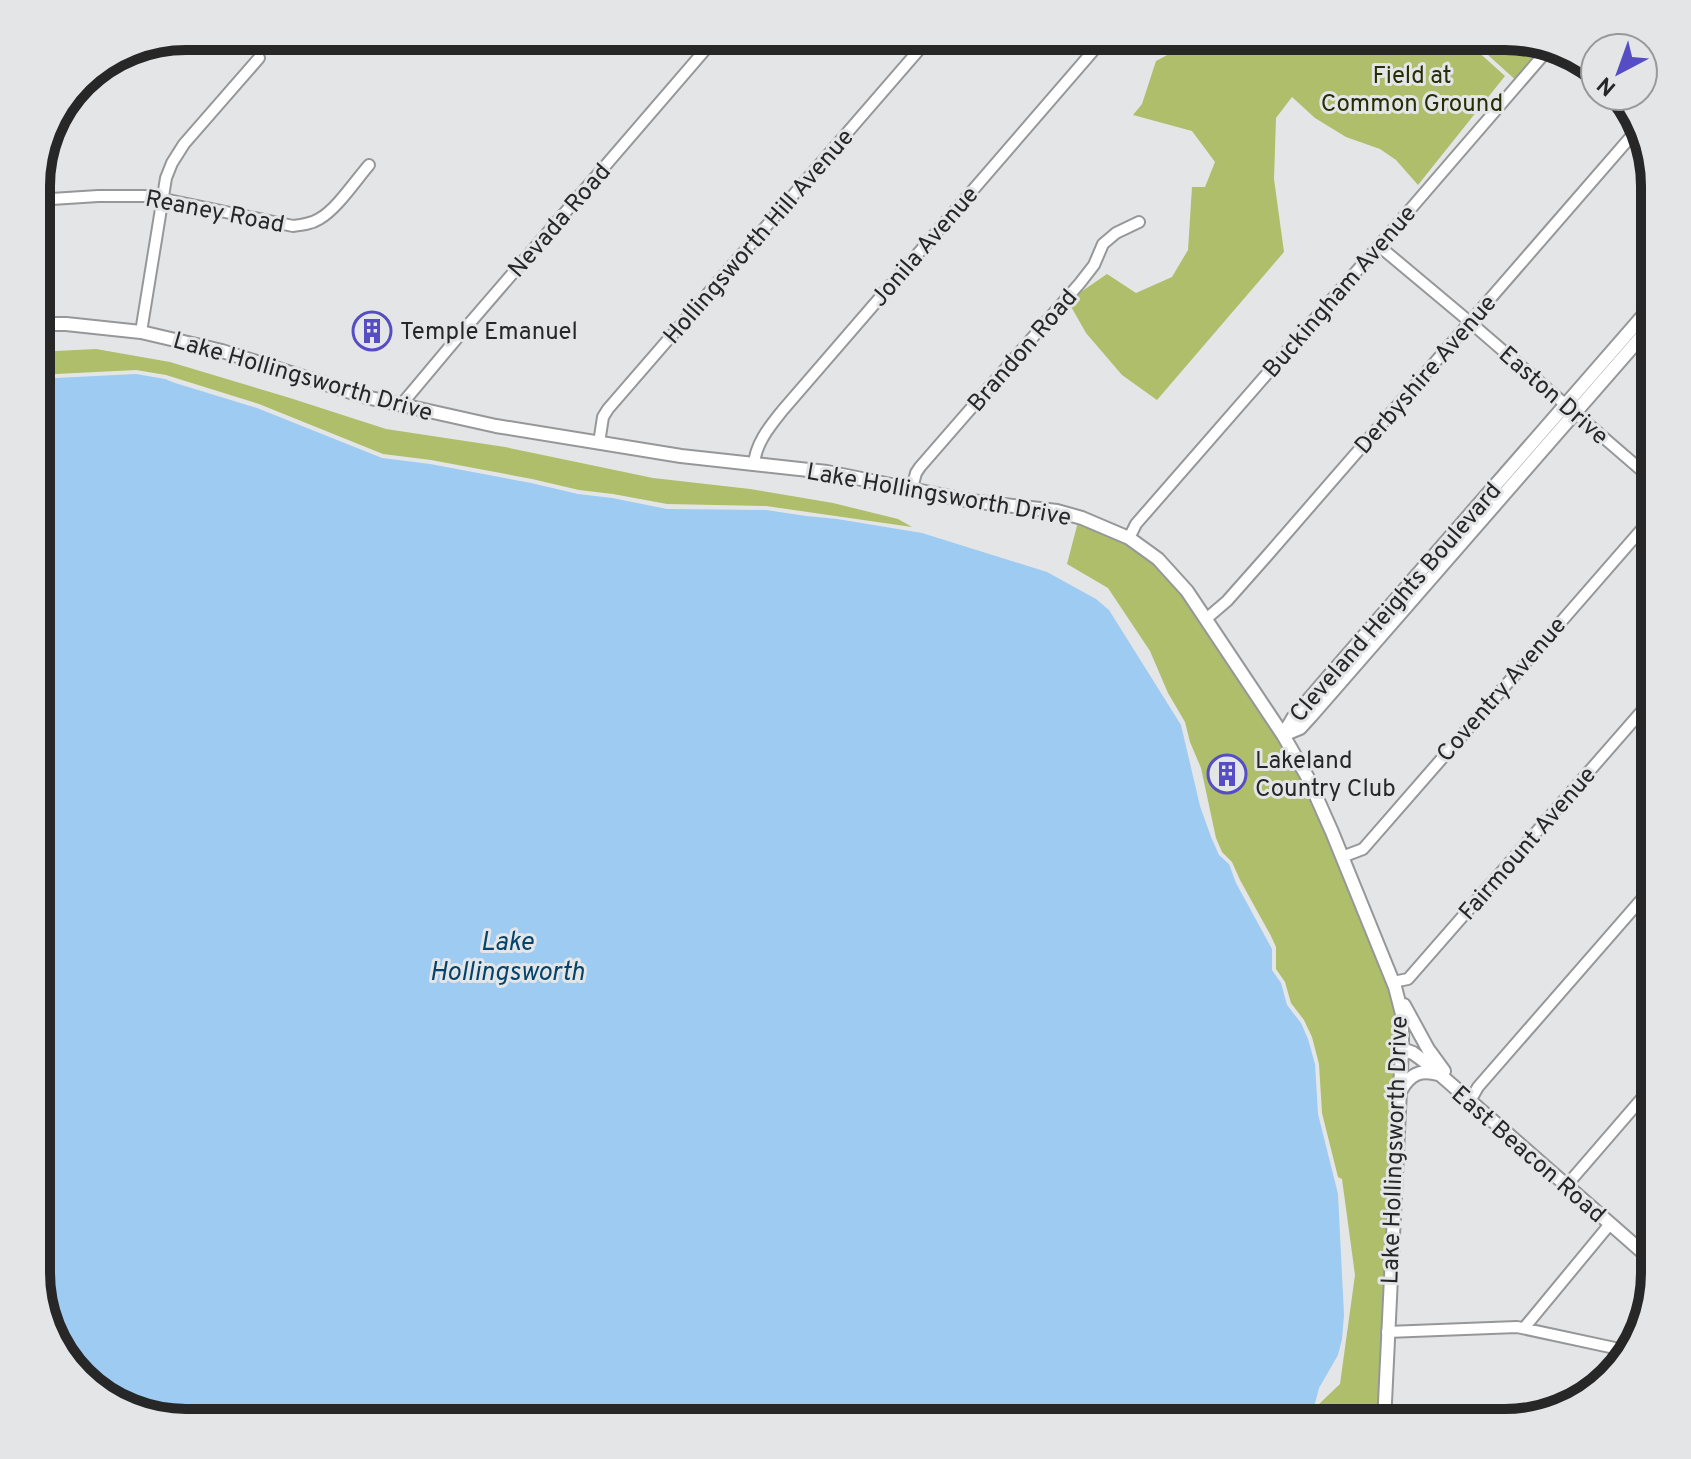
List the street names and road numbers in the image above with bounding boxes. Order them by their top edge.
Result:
street label: Hollingsworth Hill Avenue [658,124,861,351]
street label: Nevada Road [503,158,618,285]
street label: Jonila Avenue [865,181,986,314]
street label: Reaney Road [142,185,287,241]
street label: Buckingham Avenue [1257,200,1424,385]
street label: Brandon Road [962,284,1085,419]
street label: Derbyshire Avenue [1349,289,1504,461]
street label: Lake Hollingsworth Drive [169,327,436,429]
street label: Easton Drive [1492,341,1614,452]
street label: Lake Hollingsworth Drive [804,458,1073,534]
street label: Cleveland Heights Boulevard [1284,477,1509,730]
street label: Coventry Avenue [1431,612,1574,769]
street label: Fairmount Avenue [1453,761,1604,928]
street label: Lake Hollingsworth Drive [1376,1015,1416,1285]
street label: East Beacon Road [1444,1080,1611,1231]

